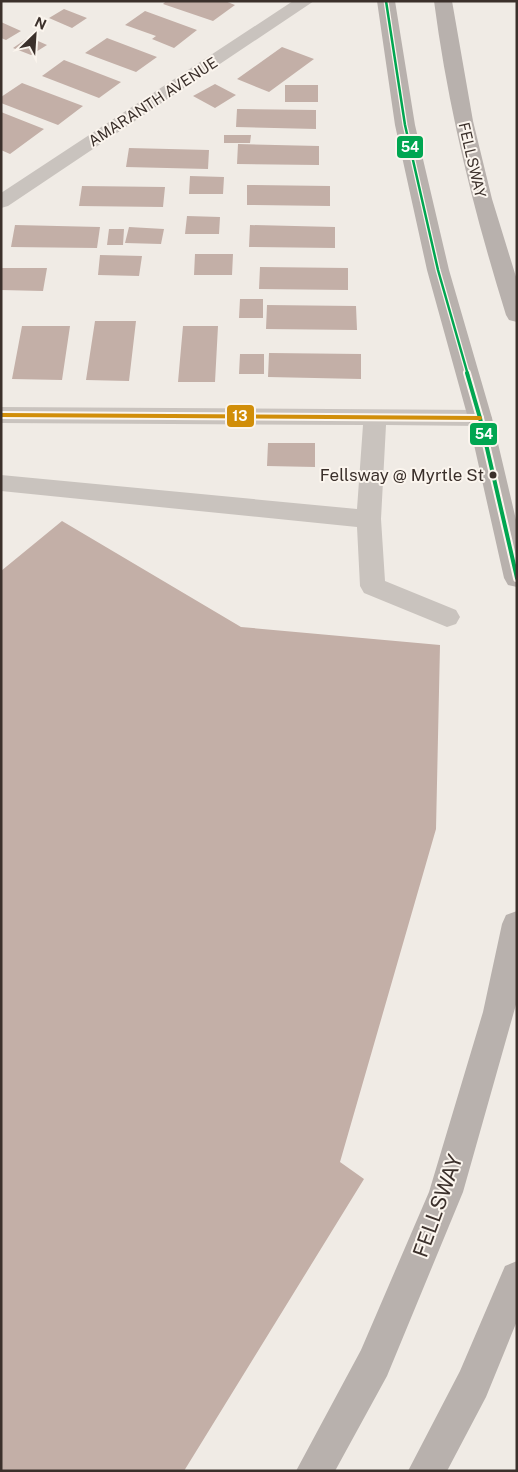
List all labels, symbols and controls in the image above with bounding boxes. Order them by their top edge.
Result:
north arrow [10,10,60,60]
text: N [32,14,49,33]
street label: AMARANTH AVENUE [85,54,220,150]
street label: FELLSWAY [456,121,489,199]
line badge: 54 [396,135,424,159]
text: 54 [401,139,419,155]
line badge: 13 [226,404,255,428]
text: 13 [232,408,248,424]
line badge: 54 [469,422,498,446]
text: 54 [475,426,493,442]
place label: Fellsway @ Myrtle St [320,465,484,485]
marker: Fellsway @ Myrtle St [488,470,498,480]
street label: FELLSWAY [407,1151,468,1261]

